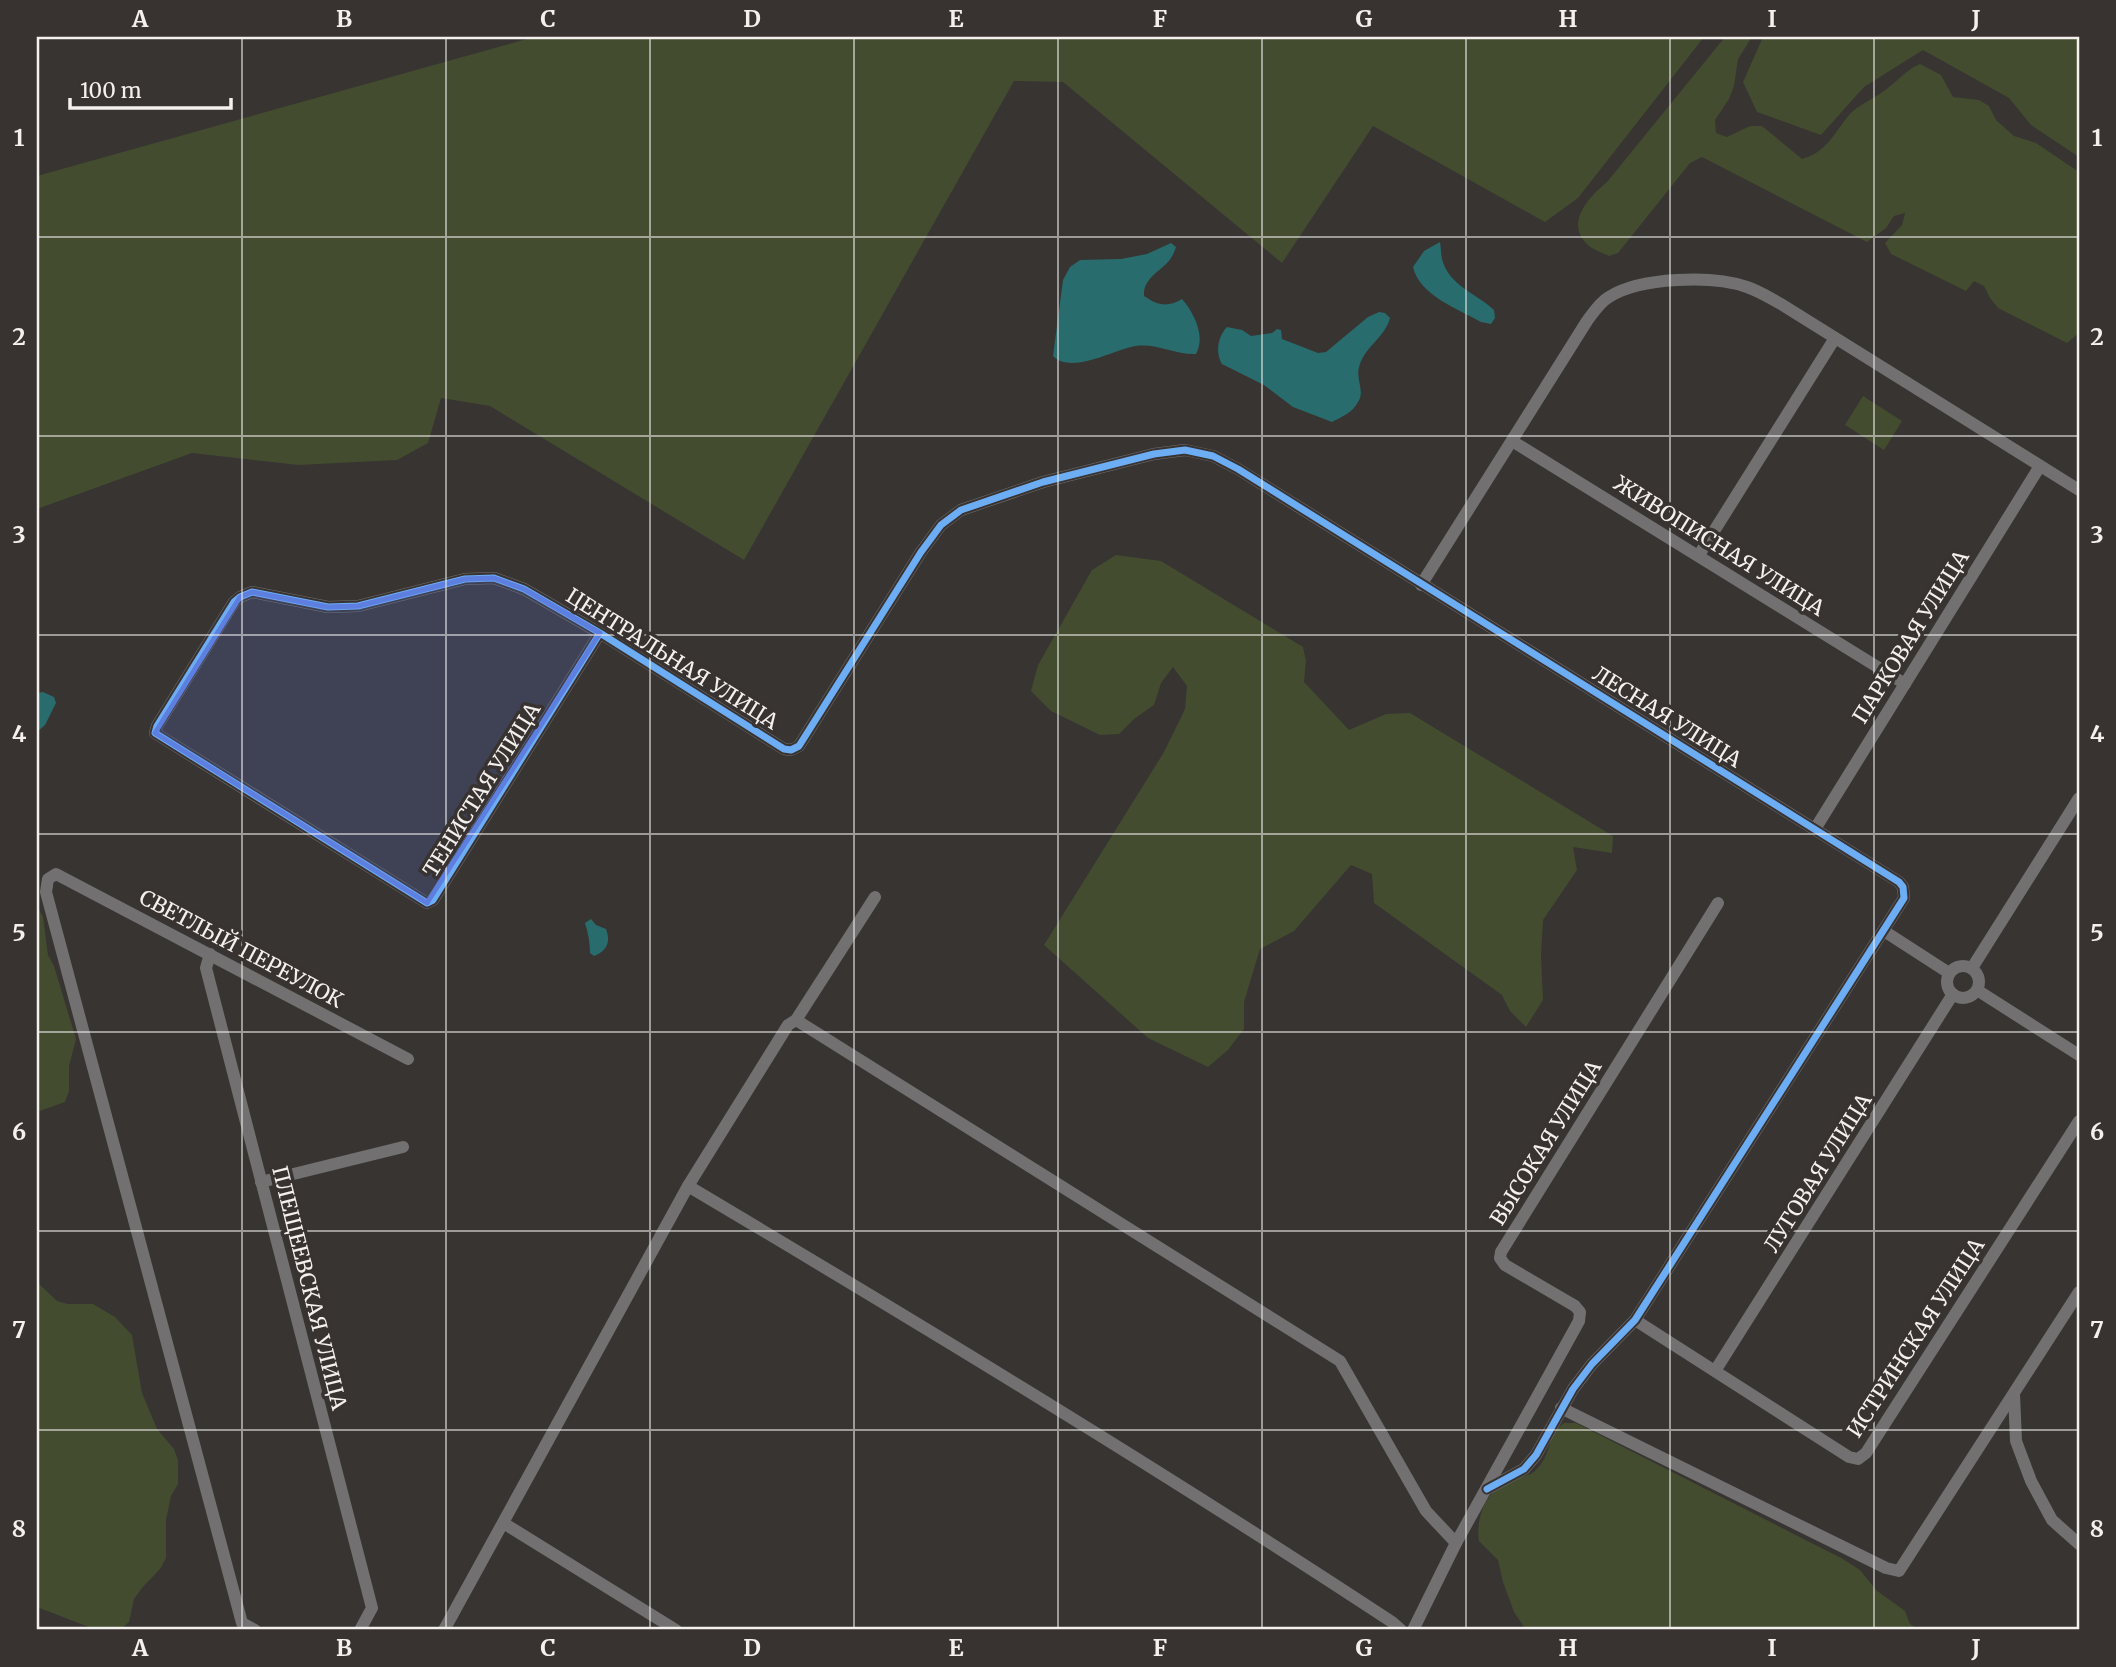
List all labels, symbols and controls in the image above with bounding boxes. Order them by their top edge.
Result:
text: A [131,4,149,33]
text: B [336,4,352,33]
text: C [540,4,556,33]
text: D [743,4,761,33]
text: E [948,4,964,33]
text: F [1153,4,1167,33]
text: G [1356,4,1373,33]
text: H [1559,4,1578,33]
text: I [1767,4,1777,33]
text: J [1970,4,1981,33]
scale bar [70,66,231,110]
text: 100 m [80,77,142,104]
text: 1 [14,123,25,152]
text: 1 [2092,123,2103,152]
text: 2 [12,322,26,351]
text: 2 [2090,322,2104,351]
street label: ЖИВОПИСНАЯ УЛИЦА [1609,470,1830,622]
text: 3 [12,520,26,549]
text: 3 [2090,520,2104,549]
street label: ПАРКОВАЯ УЛИЦА [1846,545,1975,728]
street label: ЦЕНТРАЛЬНАЯ УЛИЦА [561,582,784,735]
street label: ЛЕСНАЯ УЛИЦА [1588,660,1747,773]
street label: ТЕНИСТАЯ УЛИЦА [417,697,546,882]
text: 4 [12,719,27,748]
text: 4 [2090,719,2105,748]
street label: СВЕТЛЫЙ ПЕРЕУЛОК [135,883,348,1014]
text: 5 [12,918,26,947]
text: 5 [2090,918,2104,947]
street label: ВЫСОКАЯ УЛИЦА [1484,1055,1607,1230]
street label: ЛУГОВАЯ УЛИЦА [1758,1088,1877,1257]
text: 6 [12,1117,26,1146]
text: 6 [2090,1117,2104,1146]
street label: ПЛЕЩЕЕВСКАЯ УЛИЦА [266,1163,353,1413]
street label: ИСТРИНСКАЯ УЛИЦА [1841,1233,1990,1443]
text: 7 [12,1315,26,1344]
text: 7 [2090,1315,2104,1344]
text: 8 [12,1514,26,1543]
text: 8 [2090,1514,2104,1543]
text: A [131,1633,149,1662]
text: B [336,1633,352,1662]
text: C [540,1633,556,1662]
text: D [743,1633,761,1662]
text: E [948,1633,964,1662]
text: F [1153,1633,1167,1662]
text: G [1356,1633,1373,1662]
text: H [1559,1633,1578,1662]
text: I [1767,1633,1777,1662]
text: J [1970,1633,1981,1662]

